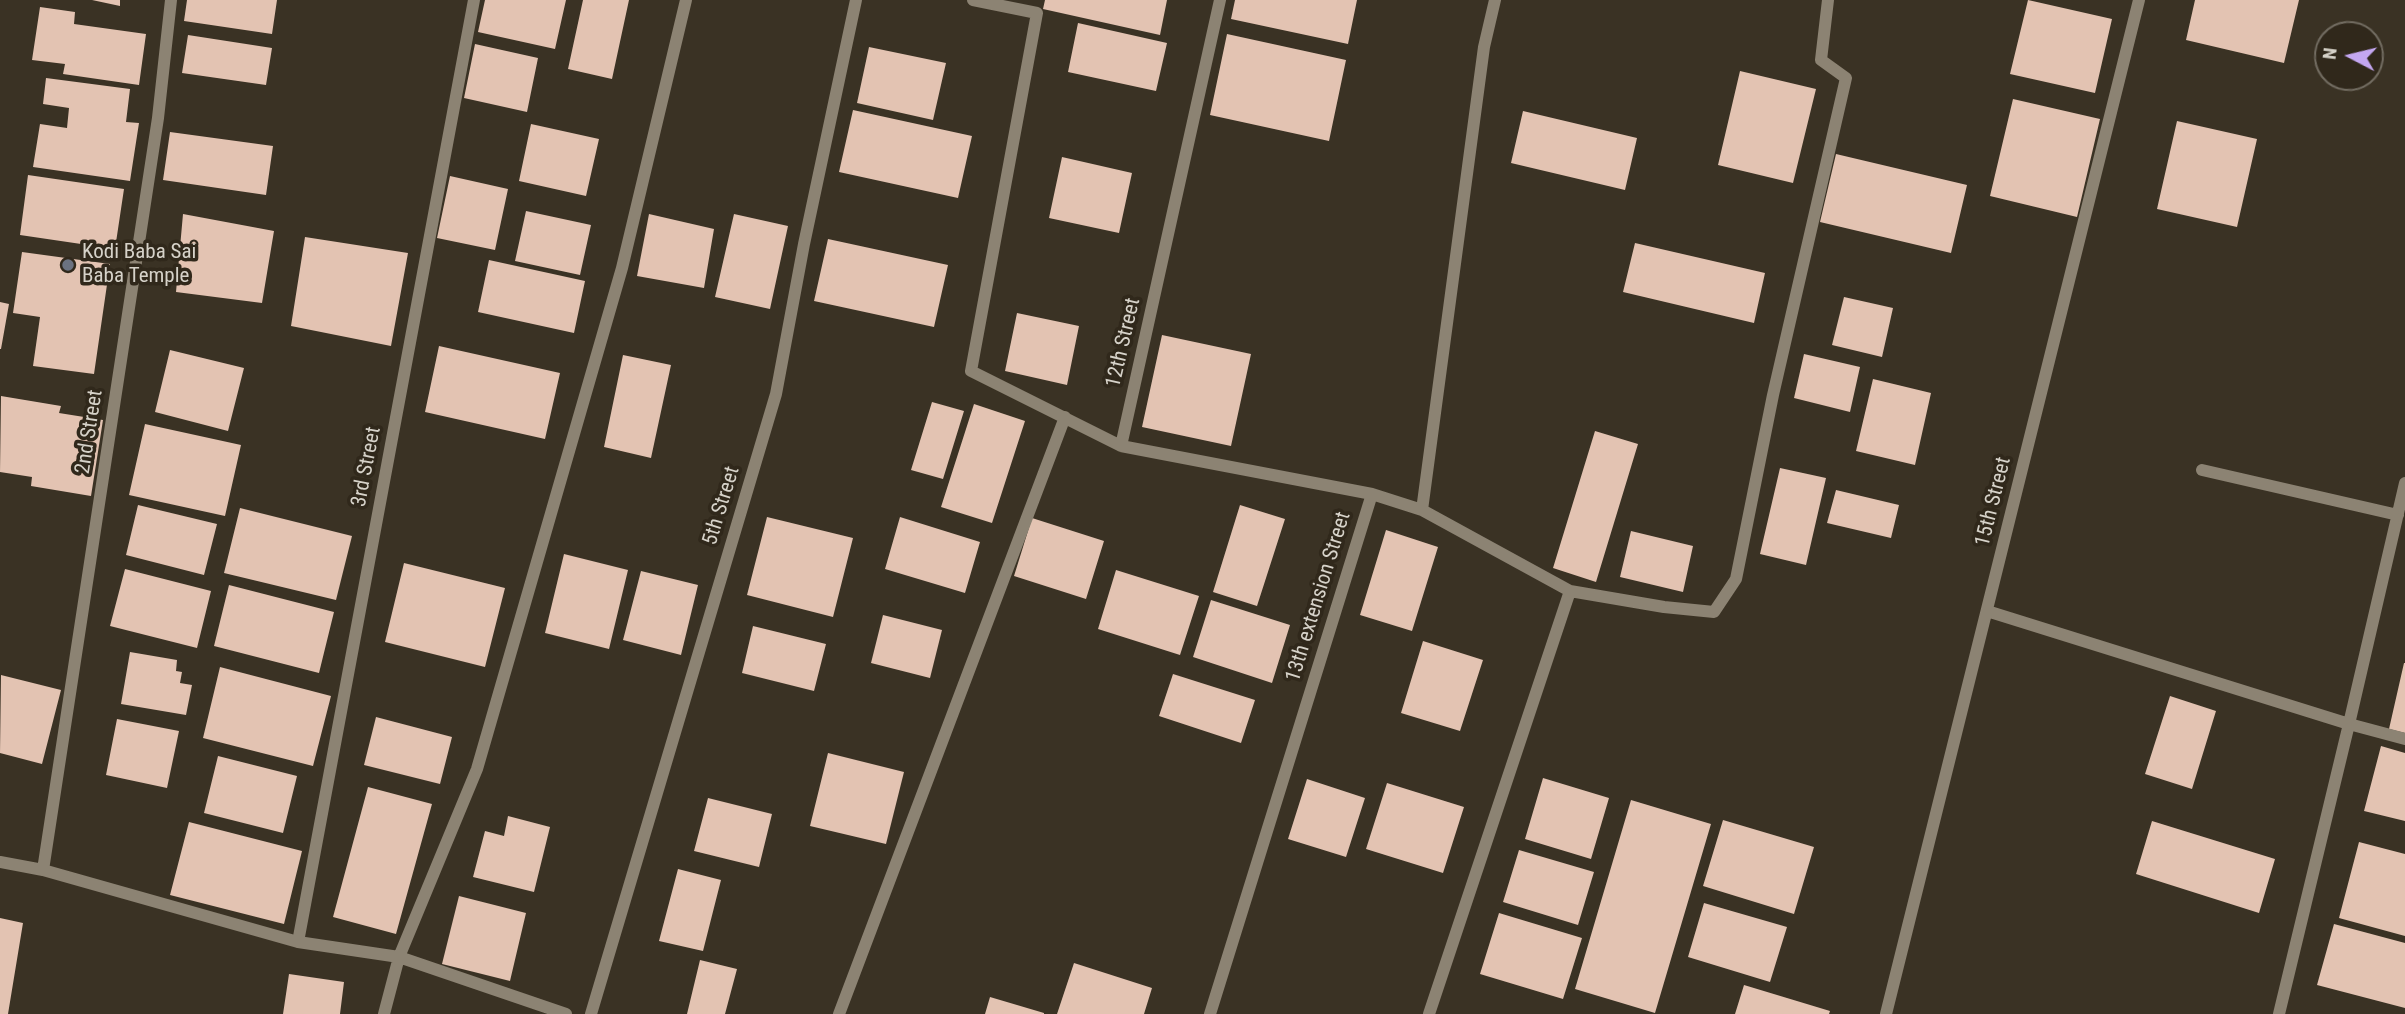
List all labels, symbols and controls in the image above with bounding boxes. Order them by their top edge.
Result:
north arrow [2314,21,2384,91]
text: N [2318,46,2342,61]
place label: Kodi Baba Sai Baba Temple [82,240,196,290]
marker: Kodi Baba Sai Baba Temple [60,257,76,273]
street label: 12th Street [1101,296,1147,390]
street label: 2nd Street [71,388,109,476]
street label: 3rd Street [347,425,387,509]
street label: 15th Street [1971,455,2017,549]
street label: 5th Street [698,464,746,548]
street label: 13th extension Street [1281,509,1357,685]

